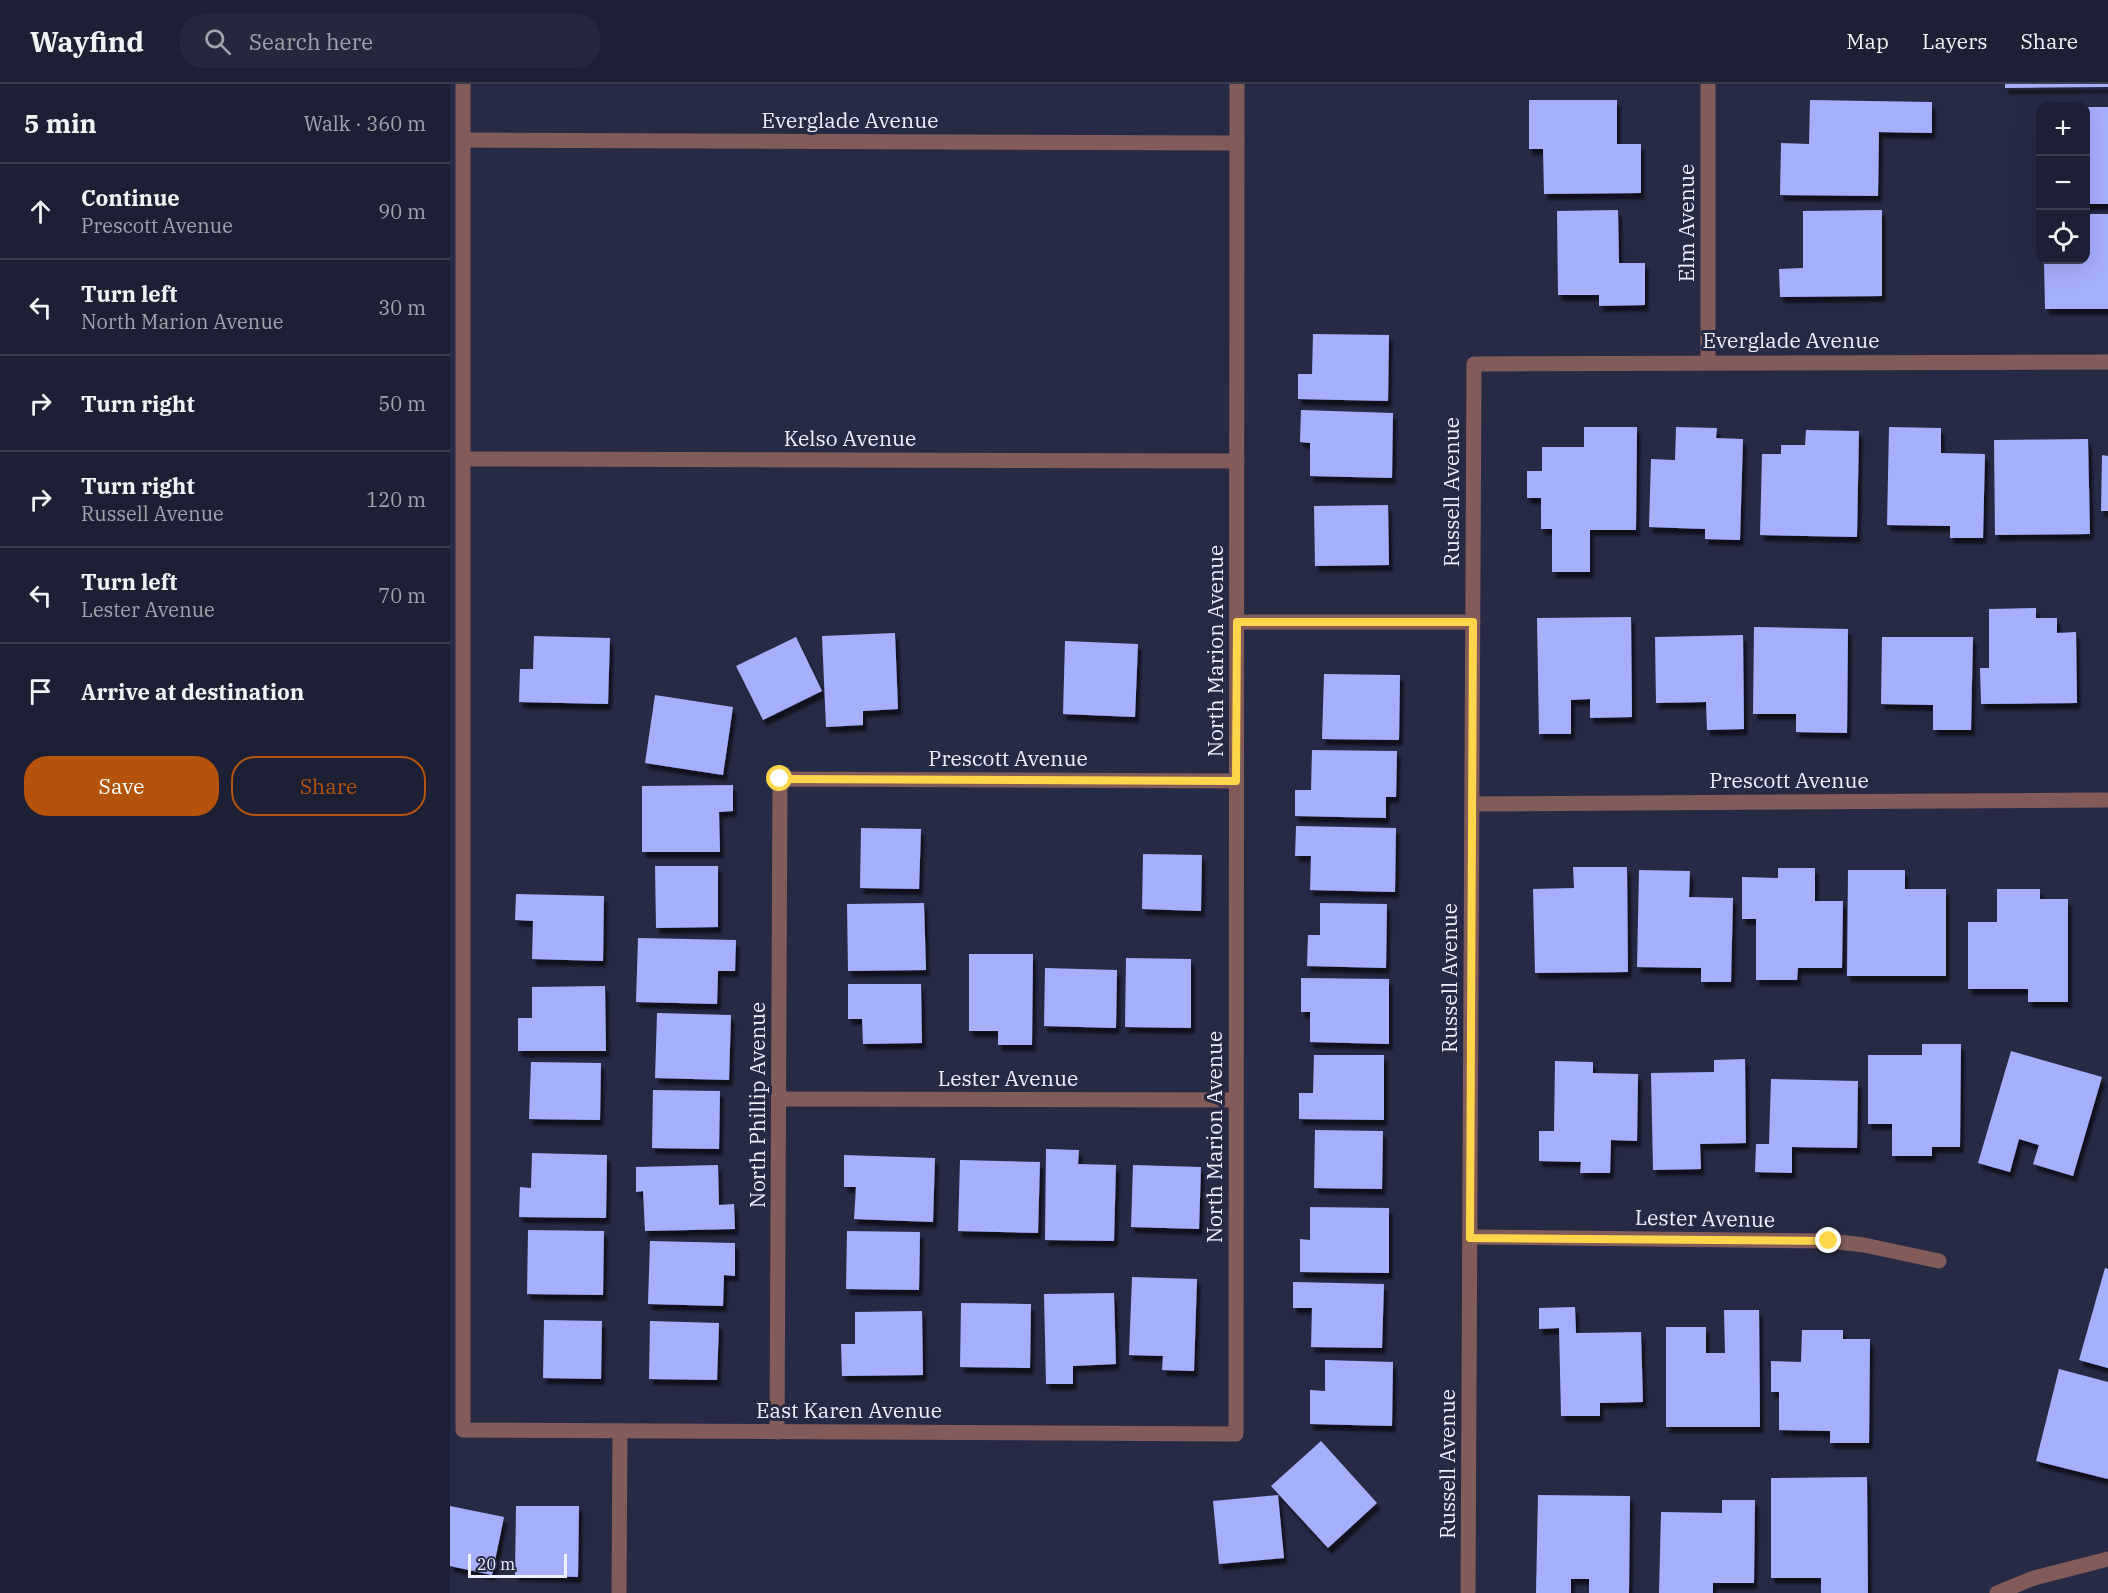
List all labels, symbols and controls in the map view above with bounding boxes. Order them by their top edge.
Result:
search box [180,14,600,68]
text: Wayfind [30,23,144,60]
icon: search [201,25,234,58]
text: Search here [249,27,373,56]
text: Map [1846,27,1889,55]
text: Layers [1922,27,1988,55]
text: Share [2021,27,2078,55]
map controls [2036,102,2090,264]
button: + [2036,102,2090,156]
text: 5 min [24,106,97,140]
street label: Everglade Avenue [762,106,938,134]
text: Walk · 360 m [304,110,426,137]
button: − [2036,156,2090,210]
street label: Elm Avenue [1672,164,1700,282]
text: Continue [81,183,180,212]
icon: ahead [24,195,57,228]
text: 90 m [378,198,426,225]
button: locate [2036,210,2090,264]
text: Prescott Avenue [81,212,233,239]
text: Turn left [81,279,177,308]
icon: left [24,291,57,324]
text: 30 m [378,294,426,321]
text: North Marion Avenue [81,308,284,335]
street label: Everglade Avenue [1703,326,1879,354]
icon: right [24,387,57,420]
text: Turn right [81,389,195,418]
text: 50 m [378,390,426,417]
street label: Russell Avenue [1437,417,1465,567]
street label: Kelso Avenue [784,424,916,452]
text: Turn right [81,471,195,500]
icon: right [24,483,57,516]
text: 120 m [366,486,426,513]
text: Russell Avenue [81,500,224,527]
street label: North Marion Avenue [1201,545,1229,757]
text: Turn left [81,567,177,596]
icon: left [24,579,57,612]
text: 70 m [378,582,426,609]
text: Lester Avenue [81,596,215,623]
icon: arrive [24,675,57,708]
text: Arrive at destination [81,677,304,706]
street label: Prescott Avenue [928,744,1088,772]
button: Save [24,756,219,816]
button: Share [231,756,426,816]
route start [766,765,792,791]
street label: Prescott Avenue [1709,766,1869,794]
street label: Russell Avenue [1435,903,1463,1053]
street label: North Phillip Avenue [743,1002,771,1208]
street label: North Marion Avenue [1200,1031,1228,1243]
street label: Lester Avenue [938,1064,1078,1092]
street label: Lester Avenue [1635,1203,1776,1233]
route end [1815,1227,1841,1253]
street label: Russell Avenue [1433,1389,1461,1539]
street label: East Karen Avenue [756,1396,942,1424]
scale bar [468,1551,567,1578]
text: 20 m [477,1554,515,1574]

